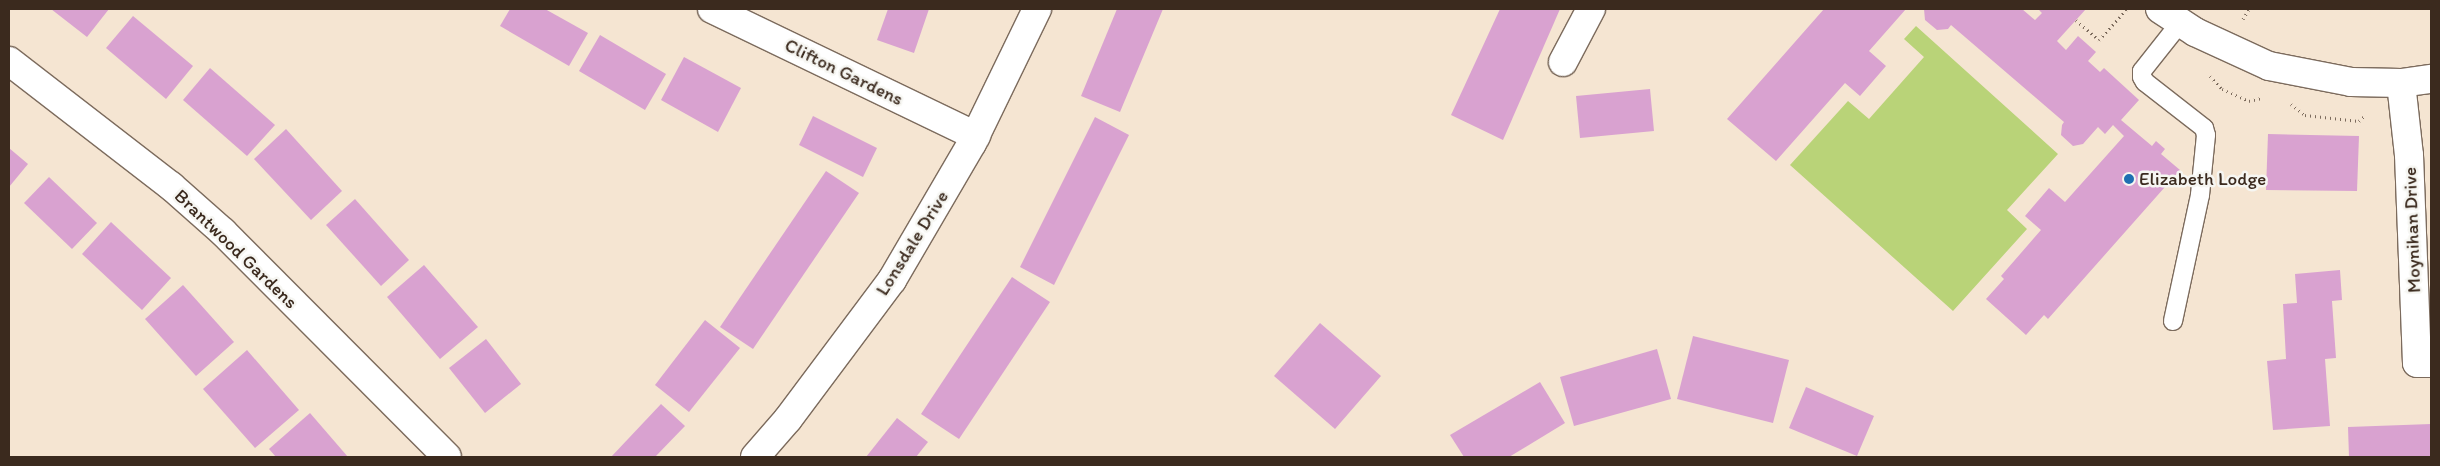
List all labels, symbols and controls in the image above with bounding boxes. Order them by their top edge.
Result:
street label: Clifton Gardens [781,33,907,111]
street label: Moynihan Drive [2398,166,2426,294]
place label: Elizabeth Lodge [2139,168,2266,190]
marker: Elizabeth Lodge [2123,173,2135,185]
street label: Brantwood Gardens [170,184,302,314]
street label: Lonsdale Drive [871,186,953,300]

